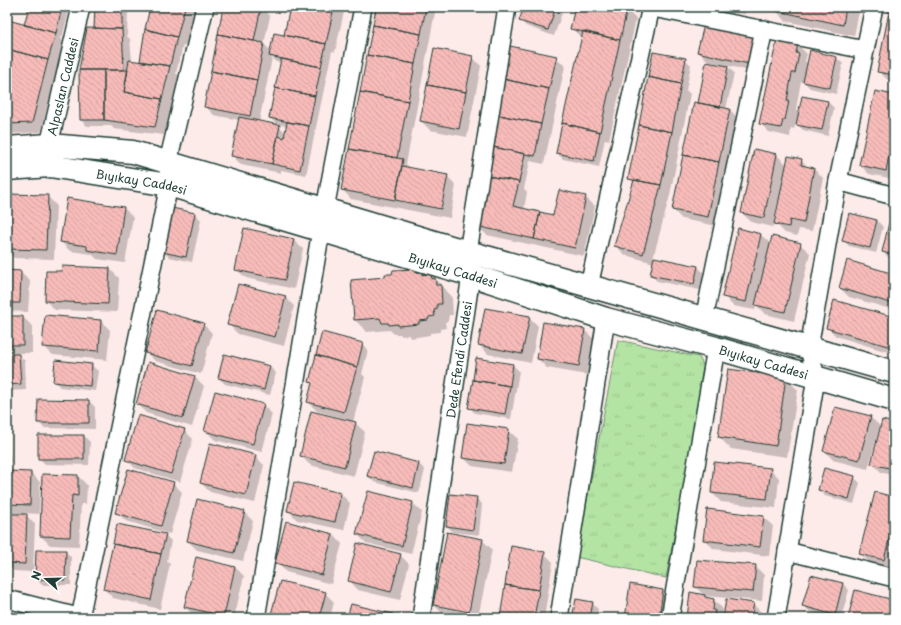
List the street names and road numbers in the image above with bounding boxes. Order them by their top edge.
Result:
street label: Alpaslan Caddesi [42,36,83,137]
street label: Bıyıkay Caddesi [95,164,189,199]
street label: Bıyıkay Caddesi [406,248,500,292]
street label: Dede Efendi Caddesi [441,300,476,420]
street label: Bıyıkay Caddesi [717,340,810,383]

